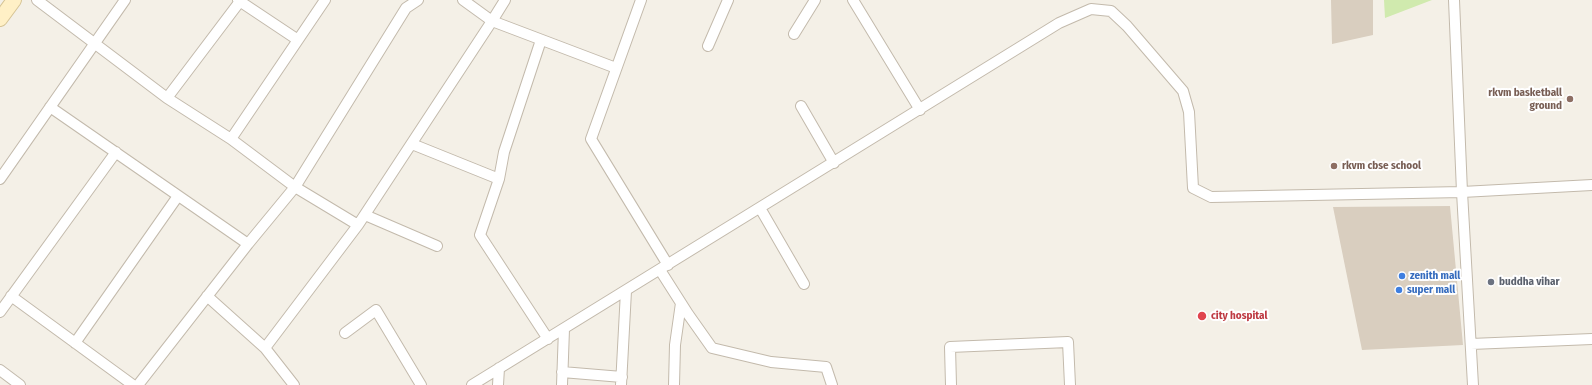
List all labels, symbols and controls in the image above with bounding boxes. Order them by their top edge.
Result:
place label: rkvm basketball ground [1488,86,1562,112]
marker: rkvm basketball ground [1565,94,1575,104]
place label: rkvm cbse school [1342,159,1421,173]
marker: rkvm cbse school [1329,161,1339,171]
place label: zenith mall [1410,269,1460,283]
marker: zenith mall [1397,271,1407,281]
place label: buddha vihar [1499,275,1559,289]
marker: buddha vihar [1486,277,1496,287]
place label: super mall [1407,283,1455,297]
marker: super mall [1394,285,1404,295]
place label: city hospital [1211,309,1267,323]
marker: city hospital [1196,310,1208,322]

